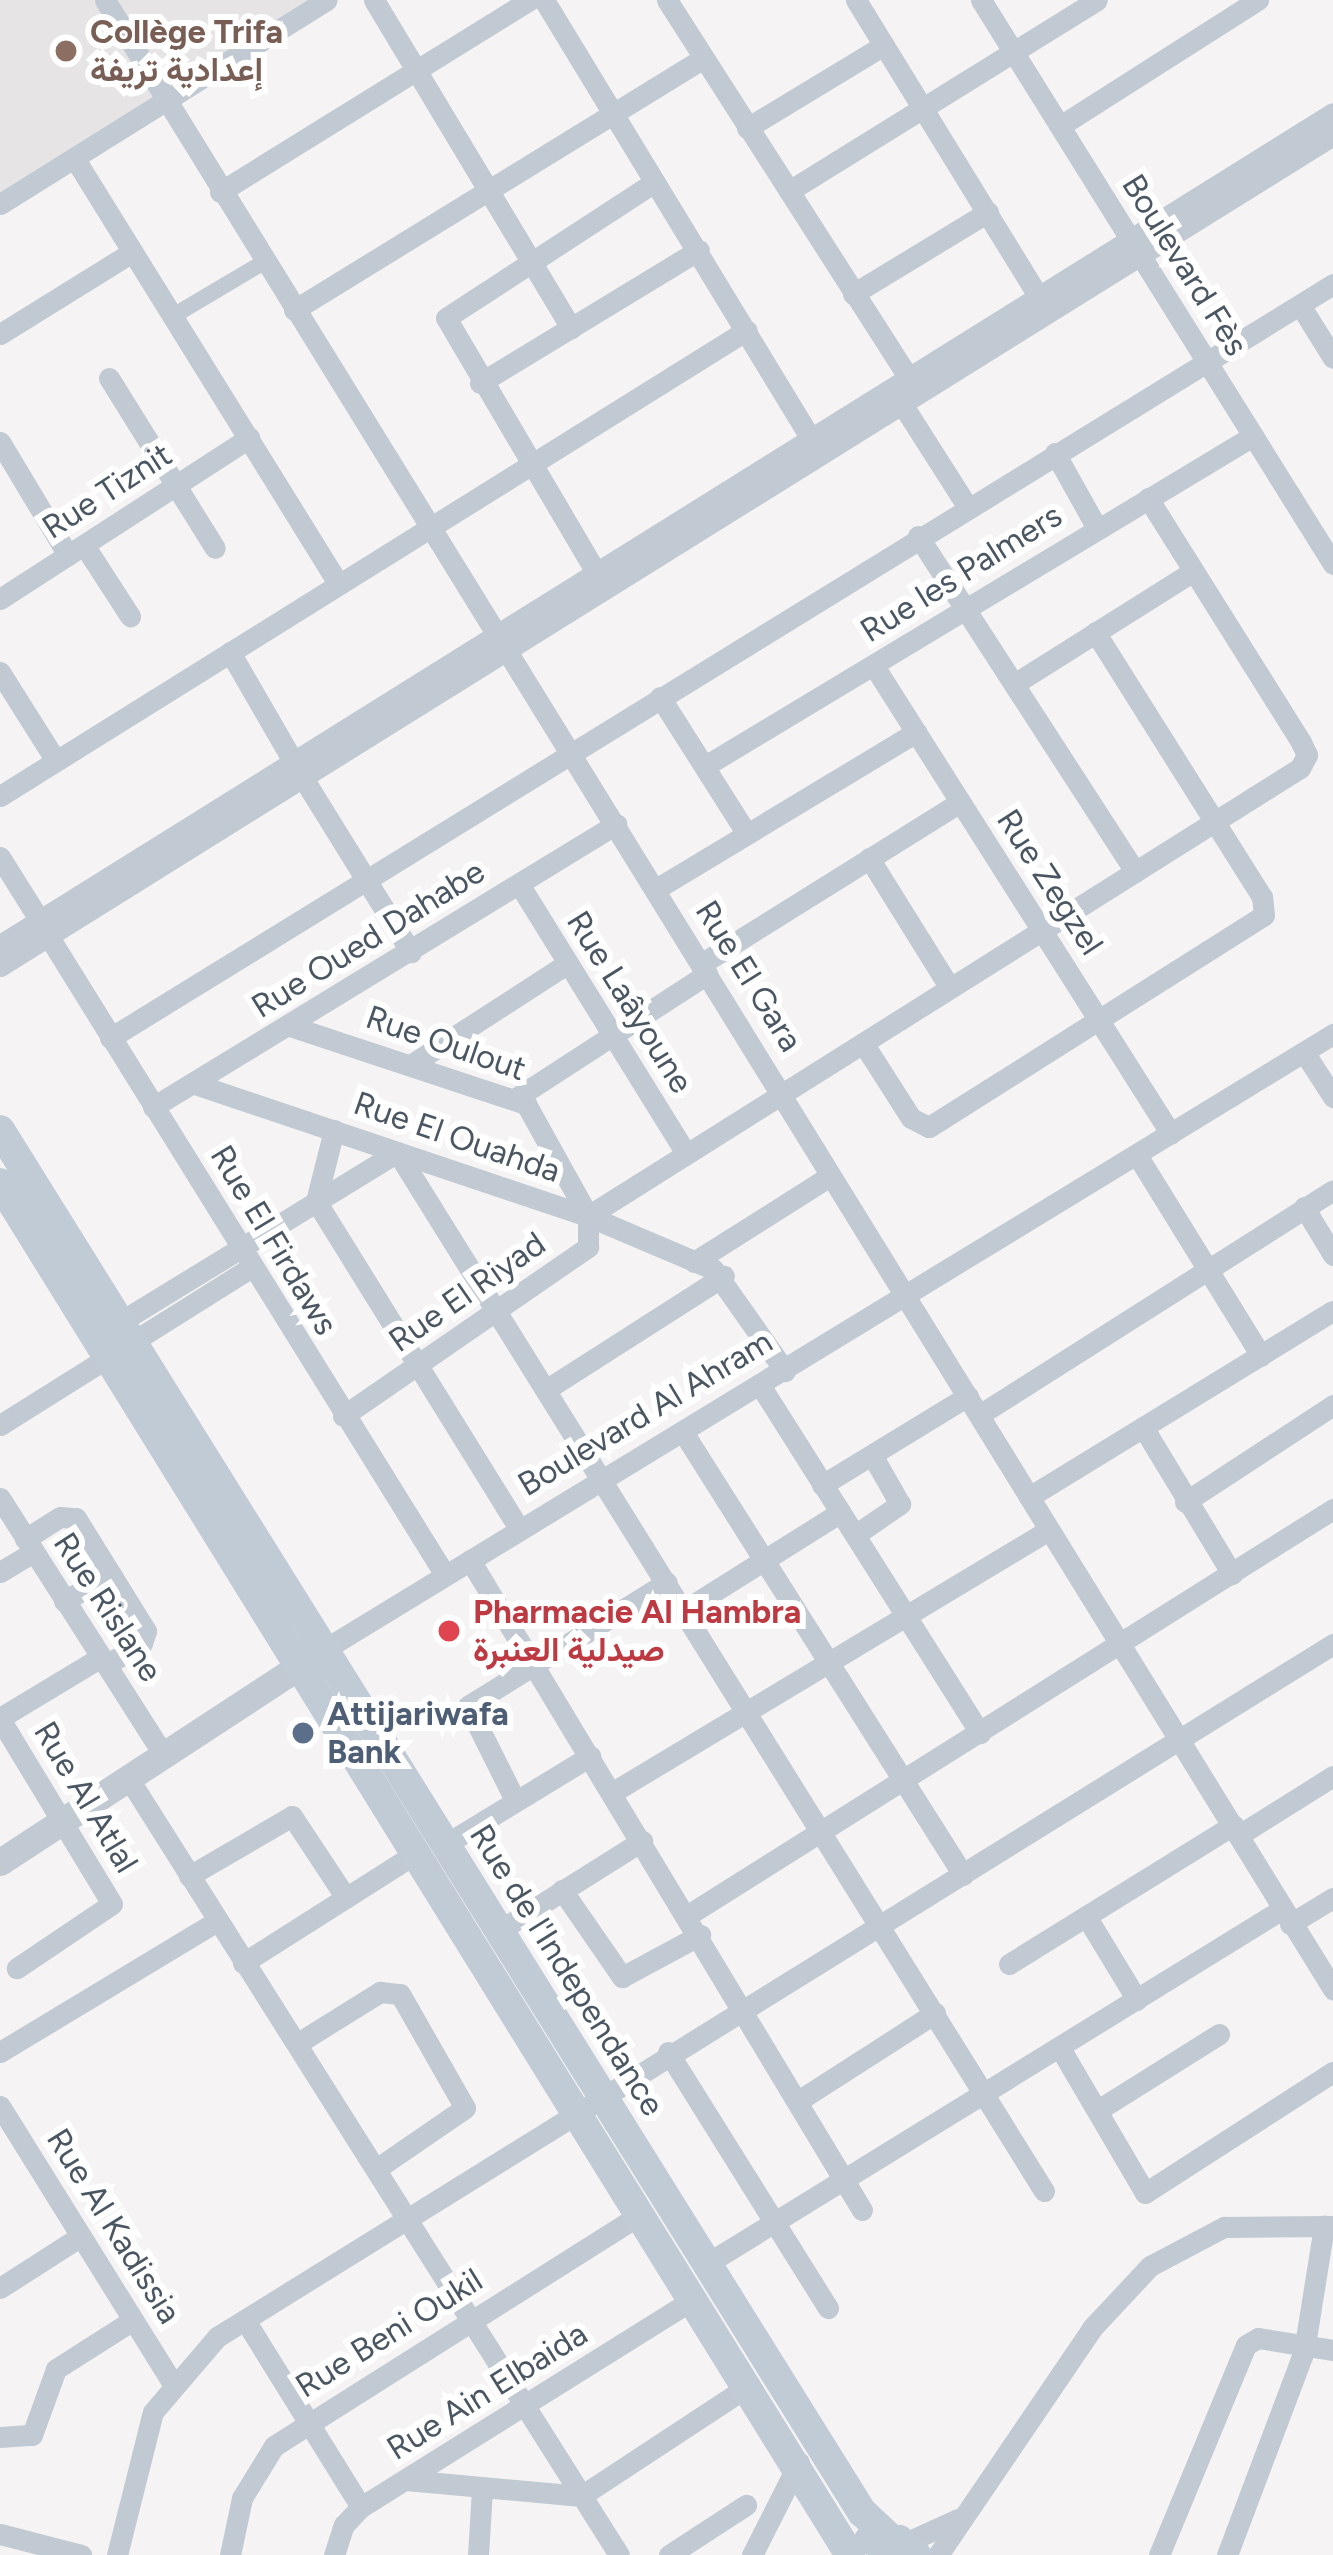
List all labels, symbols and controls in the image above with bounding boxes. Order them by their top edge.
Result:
place label: Collège Trifa إعدادية تريفة [90,12,283,90]
marker: Collège Trifa إعدادية تريفة [53,38,79,64]
street label: Boulevard Fès [1114,167,1256,363]
street label: Rue Tiznit [35,435,179,547]
street label: Rue les Palmers [853,495,1069,651]
street label: Rue Zegzel [988,802,1112,962]
street label: Rue Oued Dahabe [244,851,492,1027]
street label: Rue El Gara [687,893,811,1059]
street label: Rue Laâyoune [558,904,702,1100]
street label: Rue Oulout [361,997,531,1089]
street label: Rue El Ouahda [349,1083,565,1191]
street label: Rue El Firdaws [202,1138,346,1342]
street label: Rue El Riyad [381,1224,553,1360]
street label: Boulevard Al Ahram [511,1322,779,1504]
street label: Rue Rislane [45,1525,171,1689]
place label: Pharmacie Al Hambra صيدلية العنبرة [473,1592,801,1670]
marker: Pharmacie Al Hambra صيدلية العنبرة [436,1618,462,1644]
place label: Attijariwafa Bank [327,1694,509,1772]
street label: Rue Al Atlal [25,1714,147,1880]
marker: Attijariwafa Bank [290,1720,316,1746]
street label: Rue de l'Independance [461,1817,673,2123]
street label: Rue Al Kadissia [38,2121,190,2331]
street label: Rue Beni Oukil [288,2260,490,2406]
street label: Rue Ain Elbaida [380,2314,594,2468]

